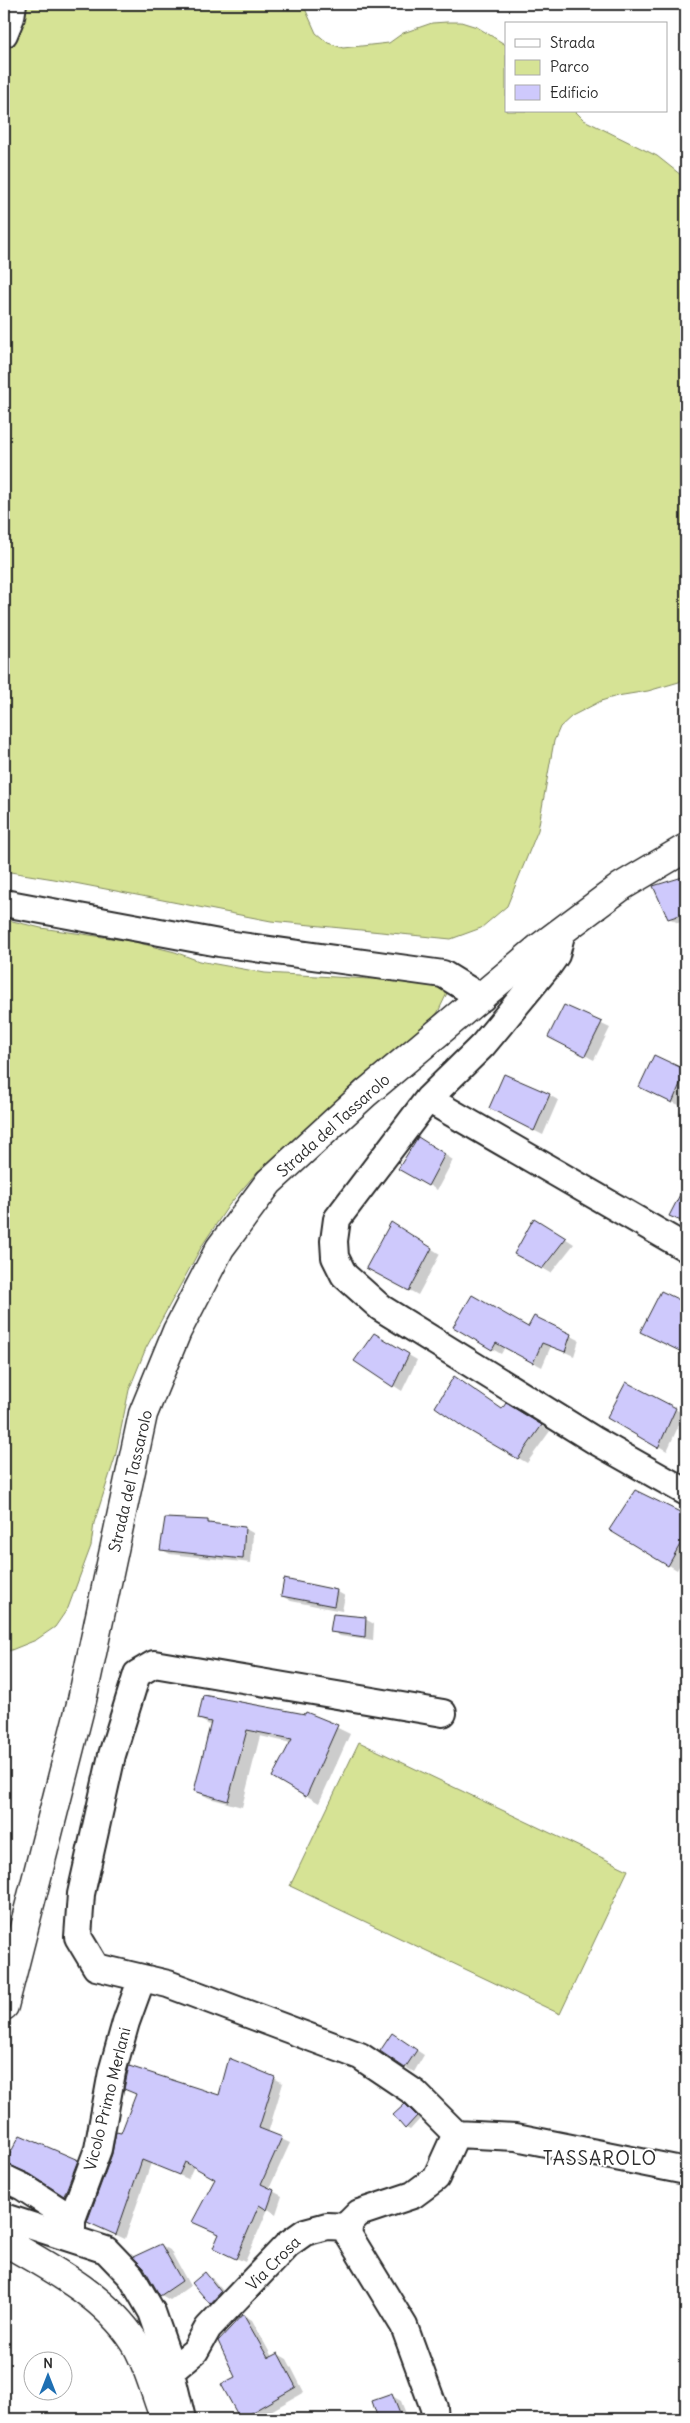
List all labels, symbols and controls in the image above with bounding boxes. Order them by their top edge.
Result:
legend [505,22,668,112]
text: Strada [550,33,595,52]
text: Parco [550,57,589,76]
text: Edificio [550,83,598,102]
street label: Strada del Tassarolo [272,1069,394,1181]
street label: Strada del Tassarolo [104,1408,156,1554]
street label: Vicolo Primo Merlani [80,2025,134,2173]
district label: TASSAROLO [543,2146,657,2170]
street label: Via Crosa [242,2232,304,2294]
north arrow [22,2350,72,2400]
text: N [43,2354,53,2372]

